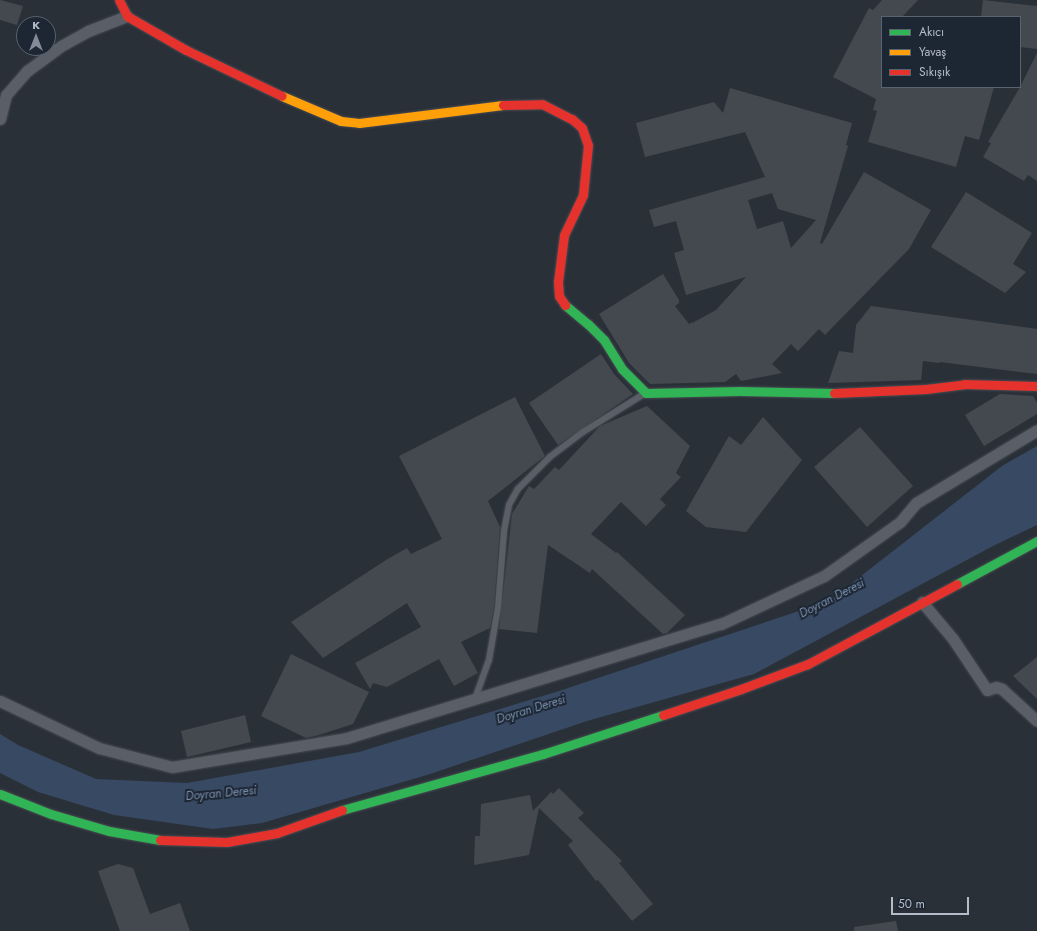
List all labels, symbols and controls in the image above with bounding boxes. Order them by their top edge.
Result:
north arrow [16,16,56,56]
legend [881,16,1021,88]
text: K [32,17,40,33]
text: Akıcı [919,23,944,41]
text: Yavaş [919,43,946,61]
text: Sıkışık [919,63,950,81]
water label: Doyran Deresi [797,576,867,622]
water label: Doyran Deresi [495,693,567,727]
water label: Doyran Deresi [185,784,257,804]
scale bar [893,889,971,915]
text: 50 m [898,895,925,913]

